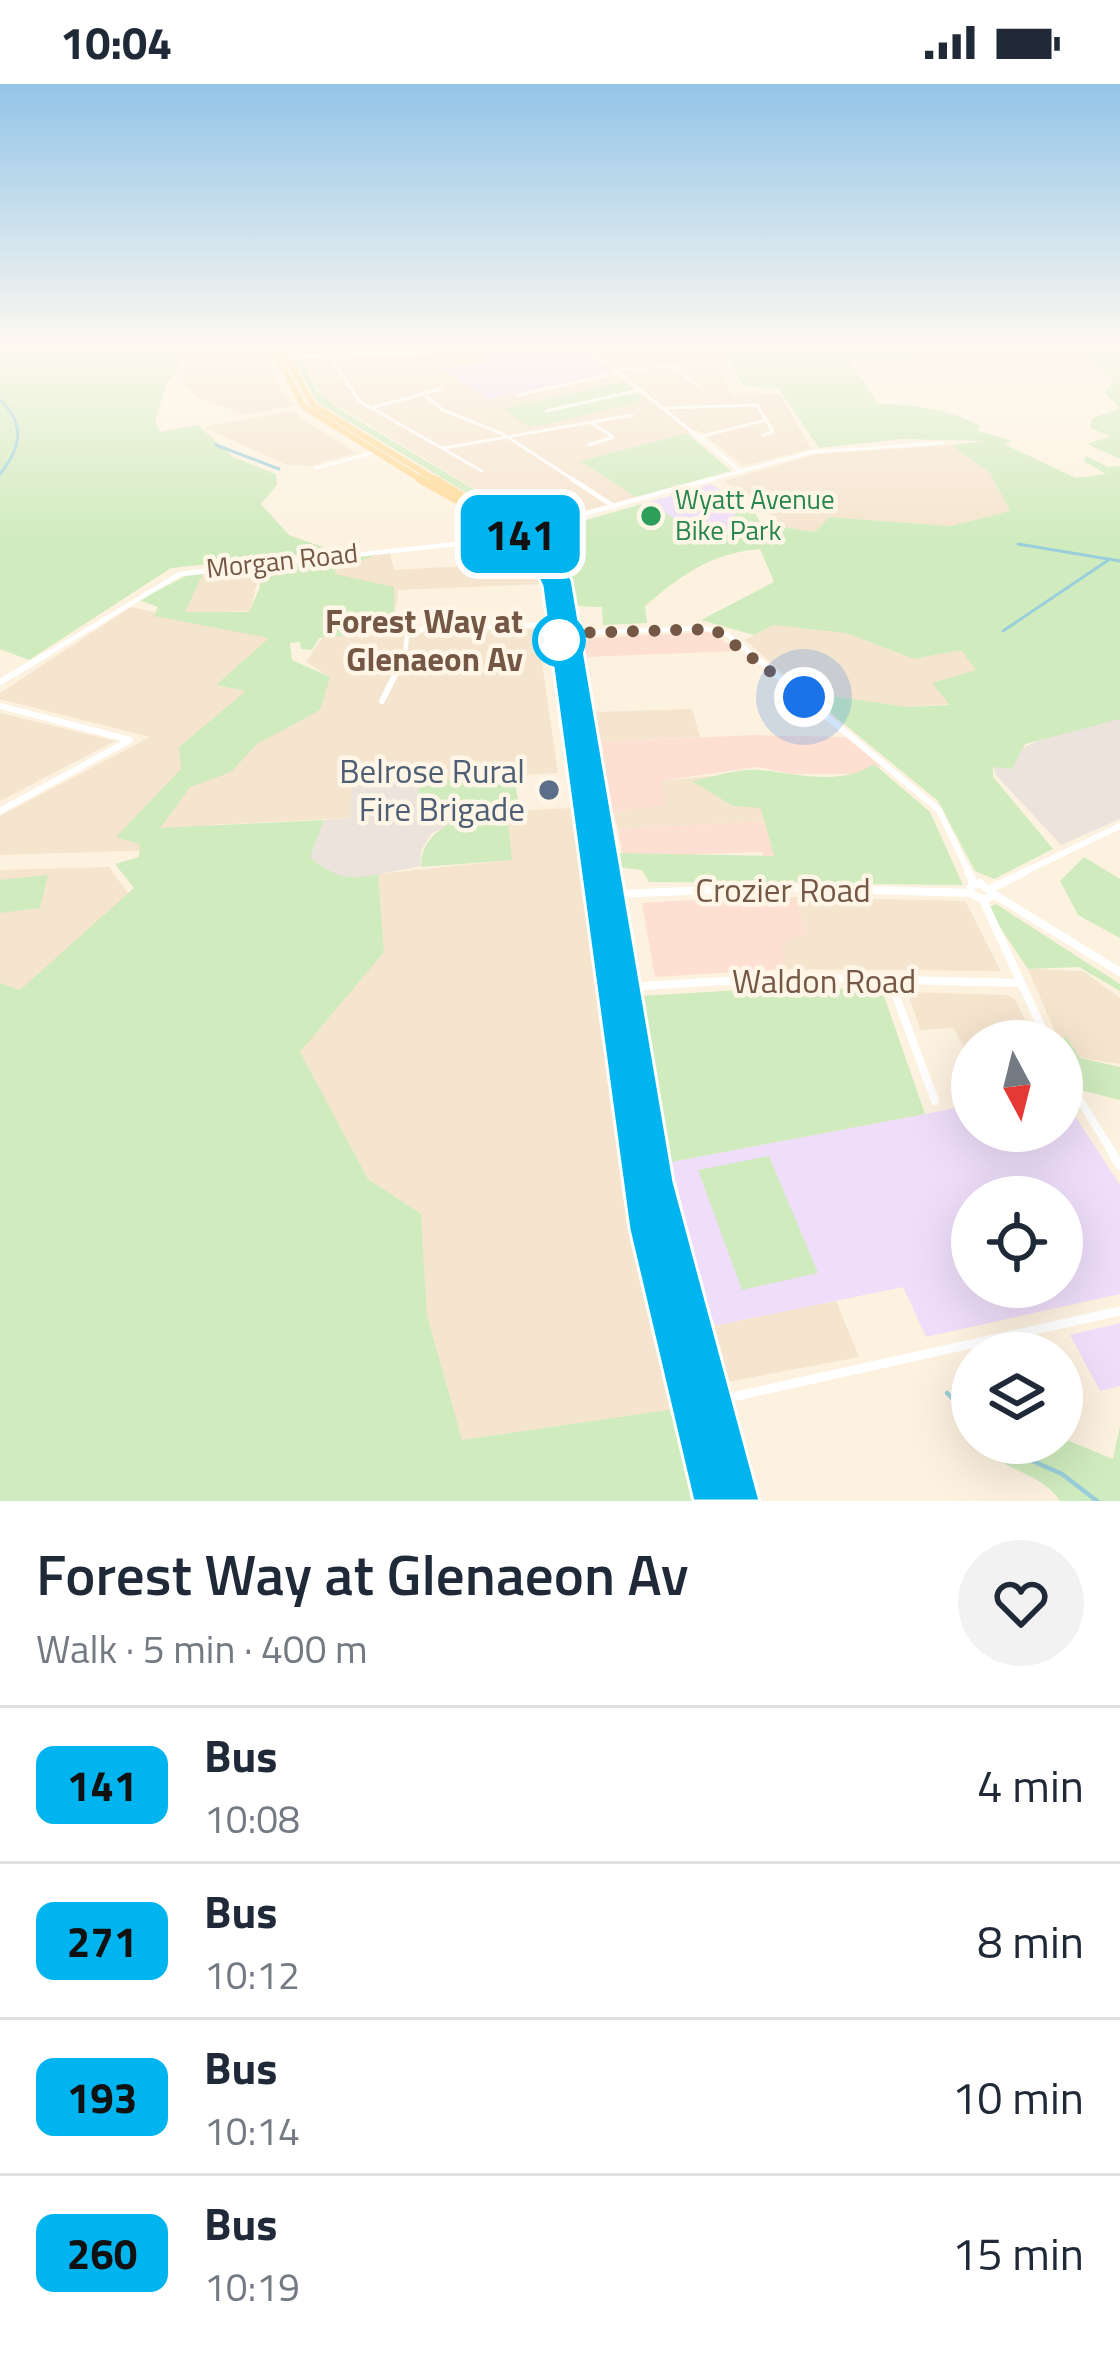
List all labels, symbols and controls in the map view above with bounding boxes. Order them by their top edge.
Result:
text: 10:04 [60,8,172,76]
place label: Wyatt Avenue Bike Park [675,478,835,550]
line badge: 141 [451,495,589,573]
text: 141 [485,502,555,566]
marker: Wyatt Avenue Bike Park [638,503,664,529]
street label: Morgan Road [204,531,360,588]
place label: Forest Way at Glenaeon Av [325,596,523,684]
marker: Forest Way at Glenaeon Av [534,615,584,665]
your location [774,667,834,727]
place label: Belrose Rural Fire Brigade [339,746,525,834]
marker: Belrose Rural Fire Brigade [536,777,562,803]
street label: Crozier Road [695,865,871,915]
street label: Waldon Road [732,956,916,1006]
north arrow [951,1020,1083,1152]
map controls [951,1020,1083,1464]
button: locate [951,1176,1083,1308]
button: layers [951,1332,1083,1464]
text: Forest Way at Glenaeon Av [36,1530,689,1617]
button: heart [958,1540,1084,1666]
text: Walk · 5 min · 400 m [36,1619,368,1678]
text: Bus [204,1721,278,1789]
text: 4 min [977,1751,1084,1819]
text: 141 [67,1753,137,1817]
text: 10:08 [204,1789,300,1848]
text: Bus [204,1877,278,1945]
text: 8 min [977,1907,1084,1975]
text: 271 [67,1909,137,1973]
text: 10:12 [204,1945,300,2004]
text: Bus [204,2033,278,2101]
text: 10 min [952,2063,1084,2131]
text: 193 [67,2065,137,2129]
text: 10:14 [204,2101,300,2160]
text: Bus [204,2189,278,2257]
text: 15 min [952,2219,1084,2287]
text: 260 [67,2221,137,2285]
text: 10:19 [204,2257,300,2316]

